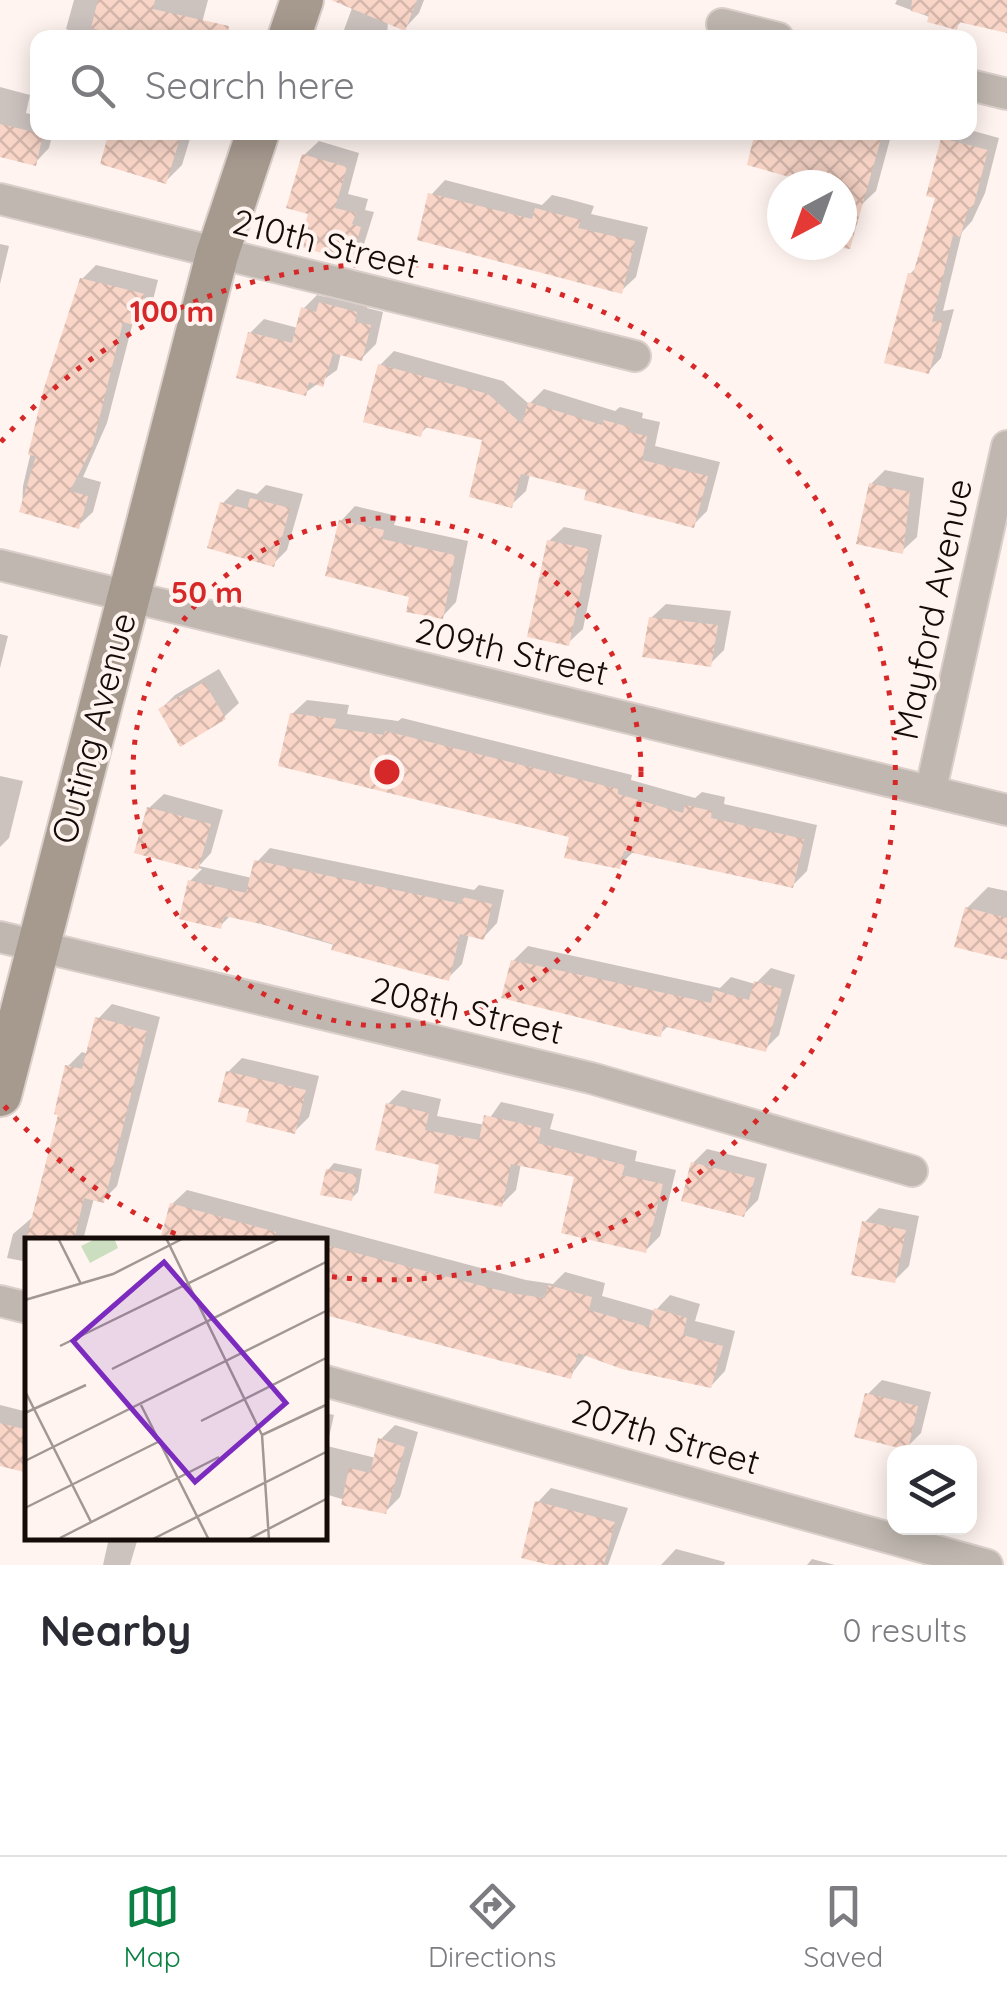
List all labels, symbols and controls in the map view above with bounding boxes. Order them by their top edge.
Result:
search box [30,30,977,140]
icon: search [65,58,120,113]
text: Search here [145,61,355,109]
north arrow [767,170,857,260]
street label: 210th Street [228,199,424,287]
text: 100 m [130,292,214,330]
street label: Mayford Avenue [883,475,981,743]
text: 50 m [171,573,243,611]
street label: 209th Street [411,607,613,695]
street label: Outing Avenue [41,608,145,848]
centre of rings [369,754,405,790]
street label: 208th Street [367,967,567,1053]
inset map [25,1238,328,1540]
street label: 207th Street [567,1388,765,1484]
map controls [887,1445,977,1535]
button: layers [887,1445,977,1535]
text: Nearby [40,1604,191,1657]
text: 0 results [843,1610,967,1650]
tab: Map [124,1879,181,1974]
tab: Directions [428,1879,556,1974]
tab: Saved [804,1879,883,1974]

